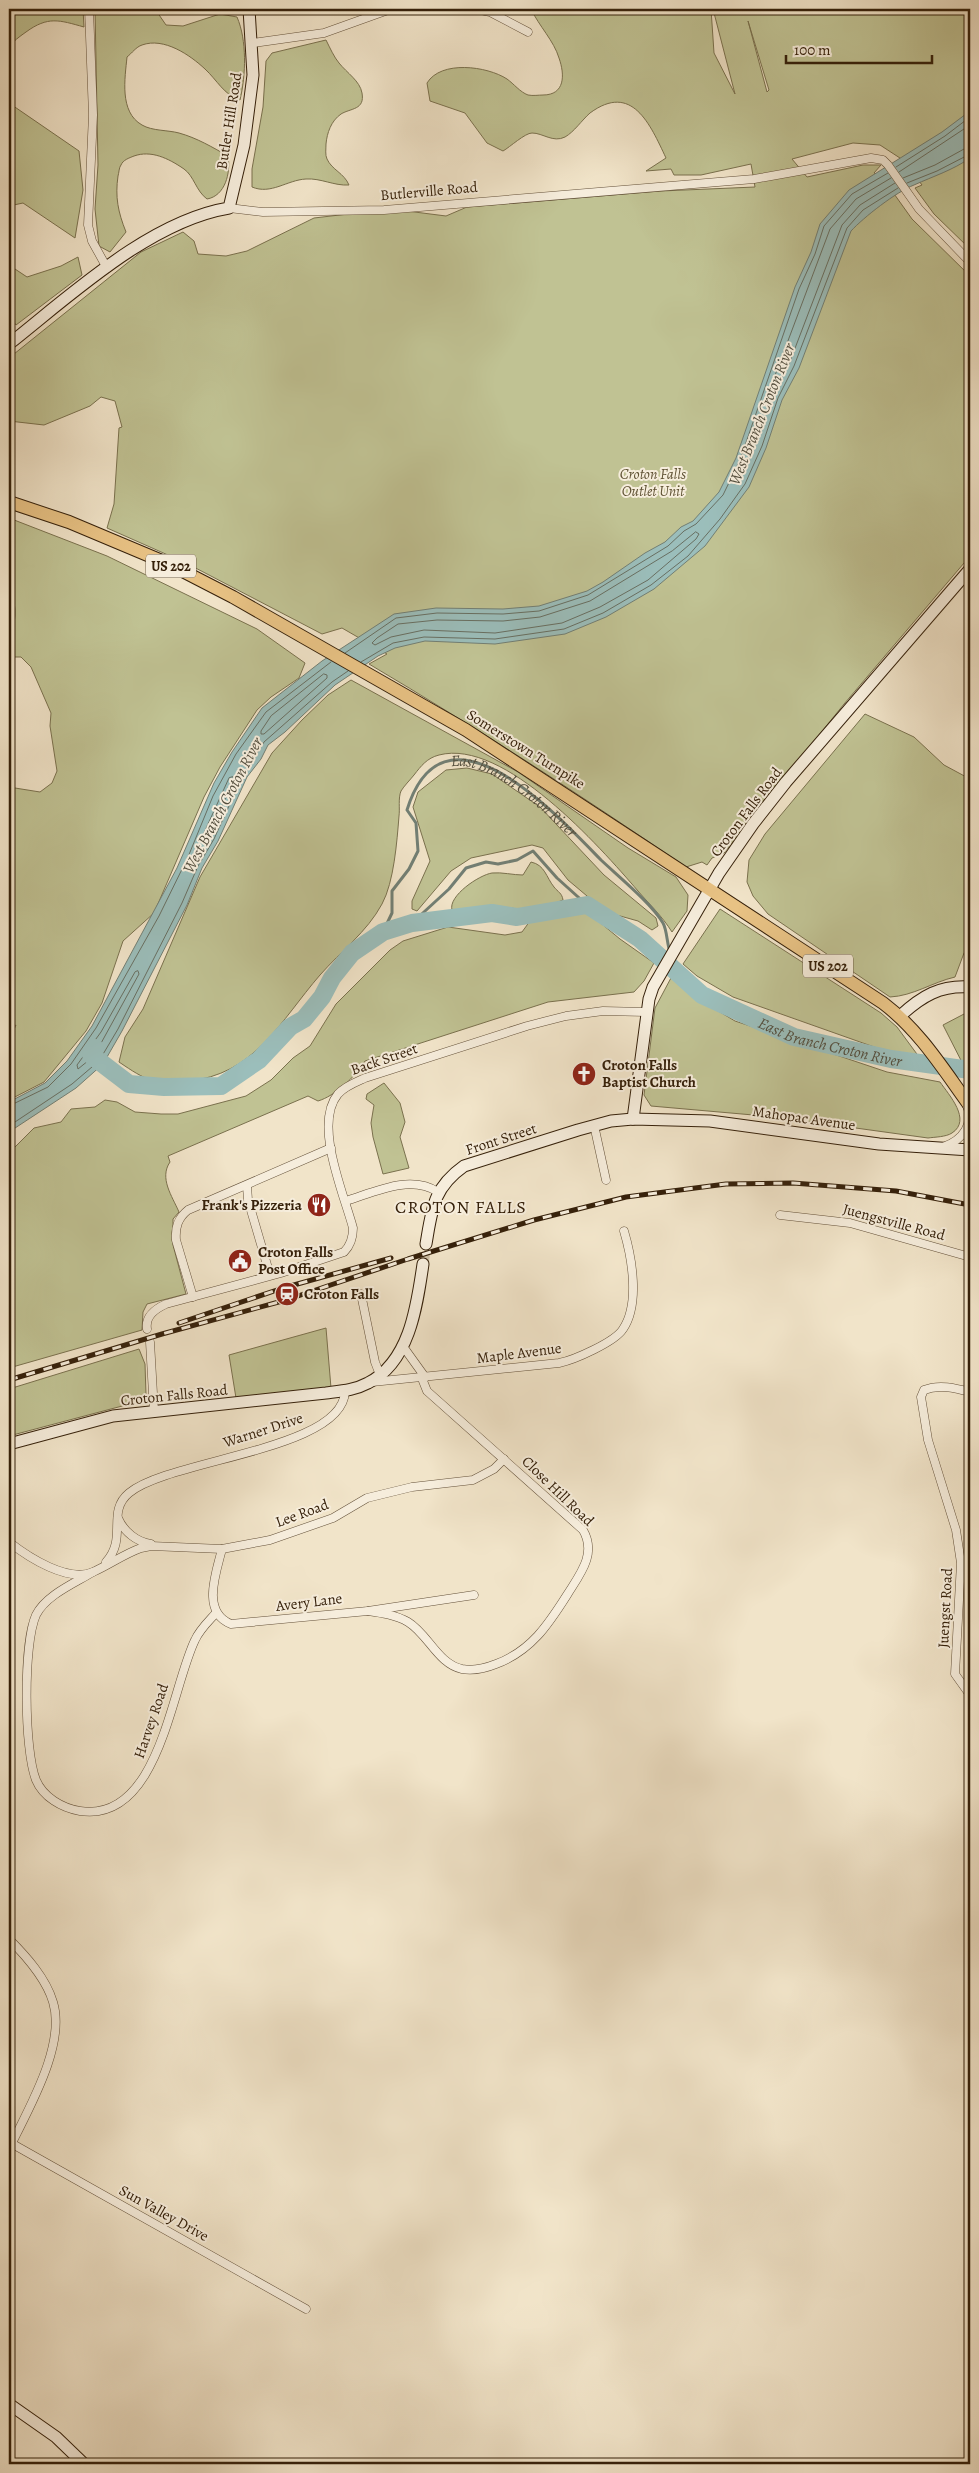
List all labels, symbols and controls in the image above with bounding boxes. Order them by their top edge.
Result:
scale bar [786,32,933,64]
text: 100 m [794,40,831,60]
street label: Butler Hill Road [211,70,247,171]
street label: Butlerville Road [380,177,479,205]
water label: West Branch Croton River [723,340,801,489]
park label: Croton Falls Outlet Unit [620,464,686,501]
road number: US 202 [146,554,196,578]
street label: Somerstown Turnpike [463,705,589,794]
water label: West Branch Croton River [178,733,268,877]
water label: East Branch Croton River [450,750,583,843]
street label: Croton Falls Road [706,762,787,861]
road number: US 202 [803,954,853,978]
water label: East Branch Croton River [754,1012,904,1072]
street label: Back Street [348,1038,420,1080]
place label: Croton Falls Baptist Church [602,1055,696,1092]
church icon: Croton Falls Baptist Church [571,1061,597,1087]
street label: Mahopac Avenue [751,1101,857,1135]
street label: Front Street [463,1118,539,1160]
restaurant icon: Frank's Pizzeria [306,1192,332,1218]
place label: Frank's Pizzeria [201,1195,303,1215]
district label: CROTON FALLS [395,1195,527,1219]
street label: Juengstville Road [841,1199,948,1246]
place label: Croton Falls Post Office [258,1242,333,1279]
public building icon: Croton Falls Post Office [227,1248,253,1274]
station icon: Croton Falls [274,1281,300,1307]
place label: Croton Falls [304,1284,379,1304]
street label: Maple Avenue [475,1338,563,1368]
street label: Croton Falls Road [120,1379,229,1411]
street label: Warner Drive [220,1408,306,1453]
street label: Close Hill Road [518,1451,599,1531]
street label: Lee Road [273,1494,332,1532]
street label: Juengst Road [933,1566,957,1649]
street label: Avery Lane [274,1588,344,1616]
street label: Harvey Road [129,1680,173,1761]
street label: Sun Valley Drive [116,2180,213,2246]

